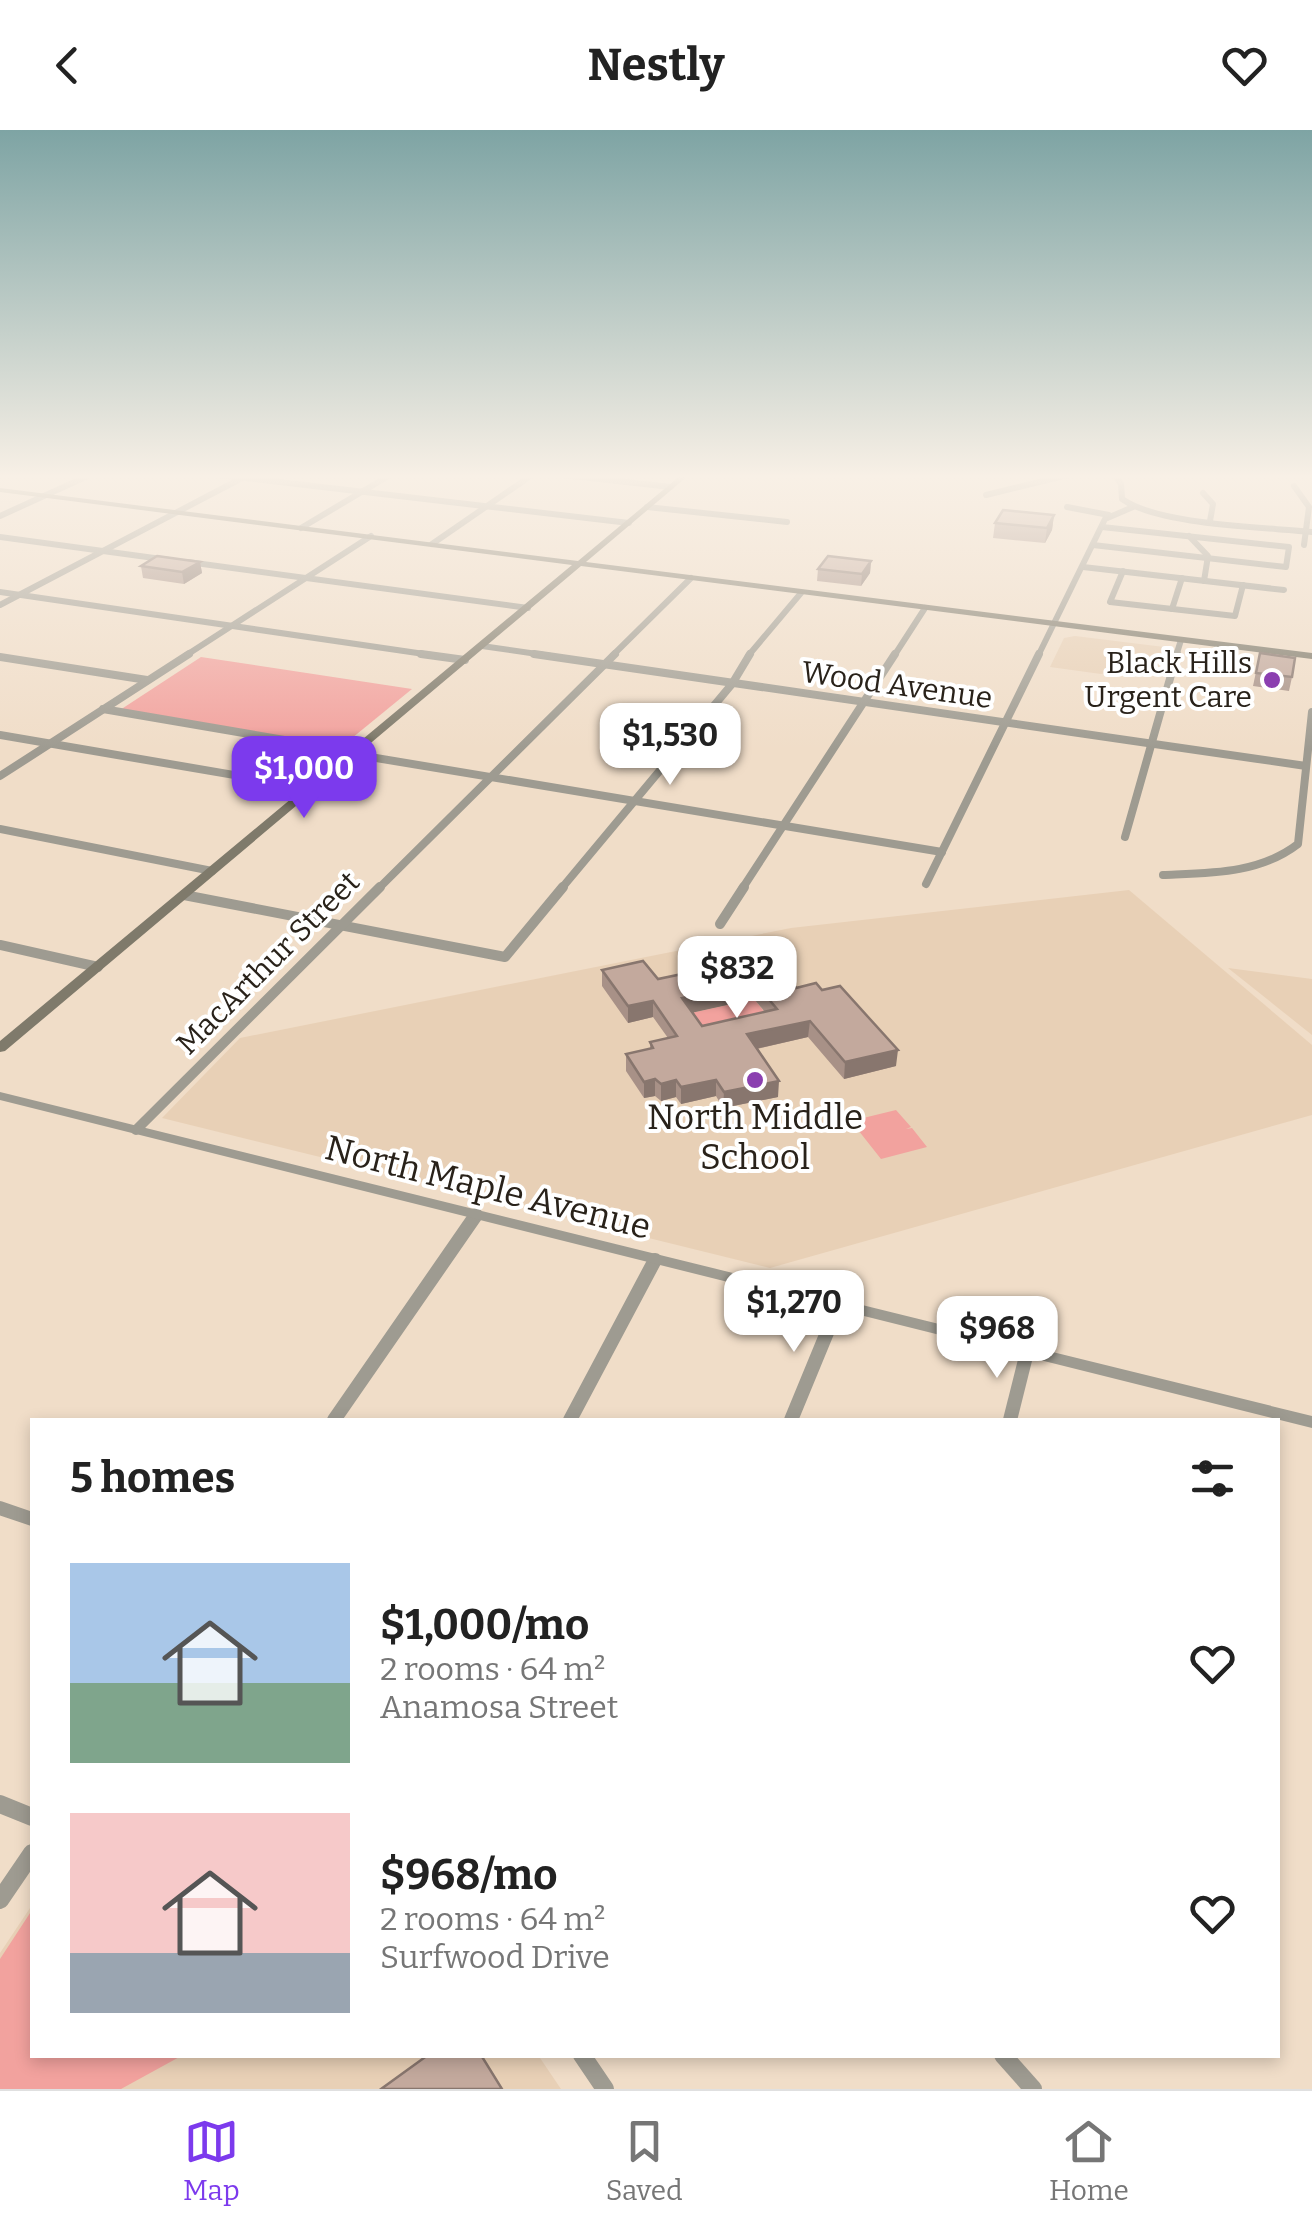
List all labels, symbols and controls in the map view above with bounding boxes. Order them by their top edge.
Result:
icon: back [40,38,95,93]
text: Nestly [587,38,725,92]
icon: heart [1217,38,1272,93]
place label: Black Hills Urgent Care [1084,645,1252,715]
street label: Wood Avenue [799,654,995,716]
marker: Black Hills Urgent Care [1261,669,1283,691]
pin: $1,530 [589,703,751,788]
text: $1,530 [622,716,718,754]
pin: $1,000 [223,736,385,821]
text: $1,000 [254,749,354,787]
street label: MacArthur Street [169,864,367,1062]
pin: $832 [678,936,796,1021]
text: $832 [700,949,774,987]
marker: North Middle School [744,1069,766,1091]
place label: North Middle School [647,1096,863,1178]
street label: North Maple Avenue [321,1126,655,1248]
pin: $1,270 [713,1270,875,1355]
text: $1,270 [746,1283,842,1321]
pin: $968 [938,1296,1056,1381]
text: $968 [959,1309,1035,1347]
icon: filters [1185,1451,1240,1506]
text: 5 homes [70,1453,235,1503]
text: $1,000/mo [380,1600,589,1650]
icon: home [150,1603,270,1723]
icon: heart [1185,1636,1240,1691]
text: 2 rooms · 64 m² [380,1650,605,1688]
text: Anamosa Street [380,1688,618,1726]
text: $968/mo [380,1850,557,1900]
icon: home [150,1853,270,1973]
icon: heart [1185,1886,1240,1941]
text: 2 rooms · 64 m² [380,1900,605,1938]
text: Surfwood Drive [380,1938,610,1976]
tab: Map [183,2114,240,2207]
tab: Saved [606,2114,683,2207]
tab: Home [1049,2114,1129,2207]

